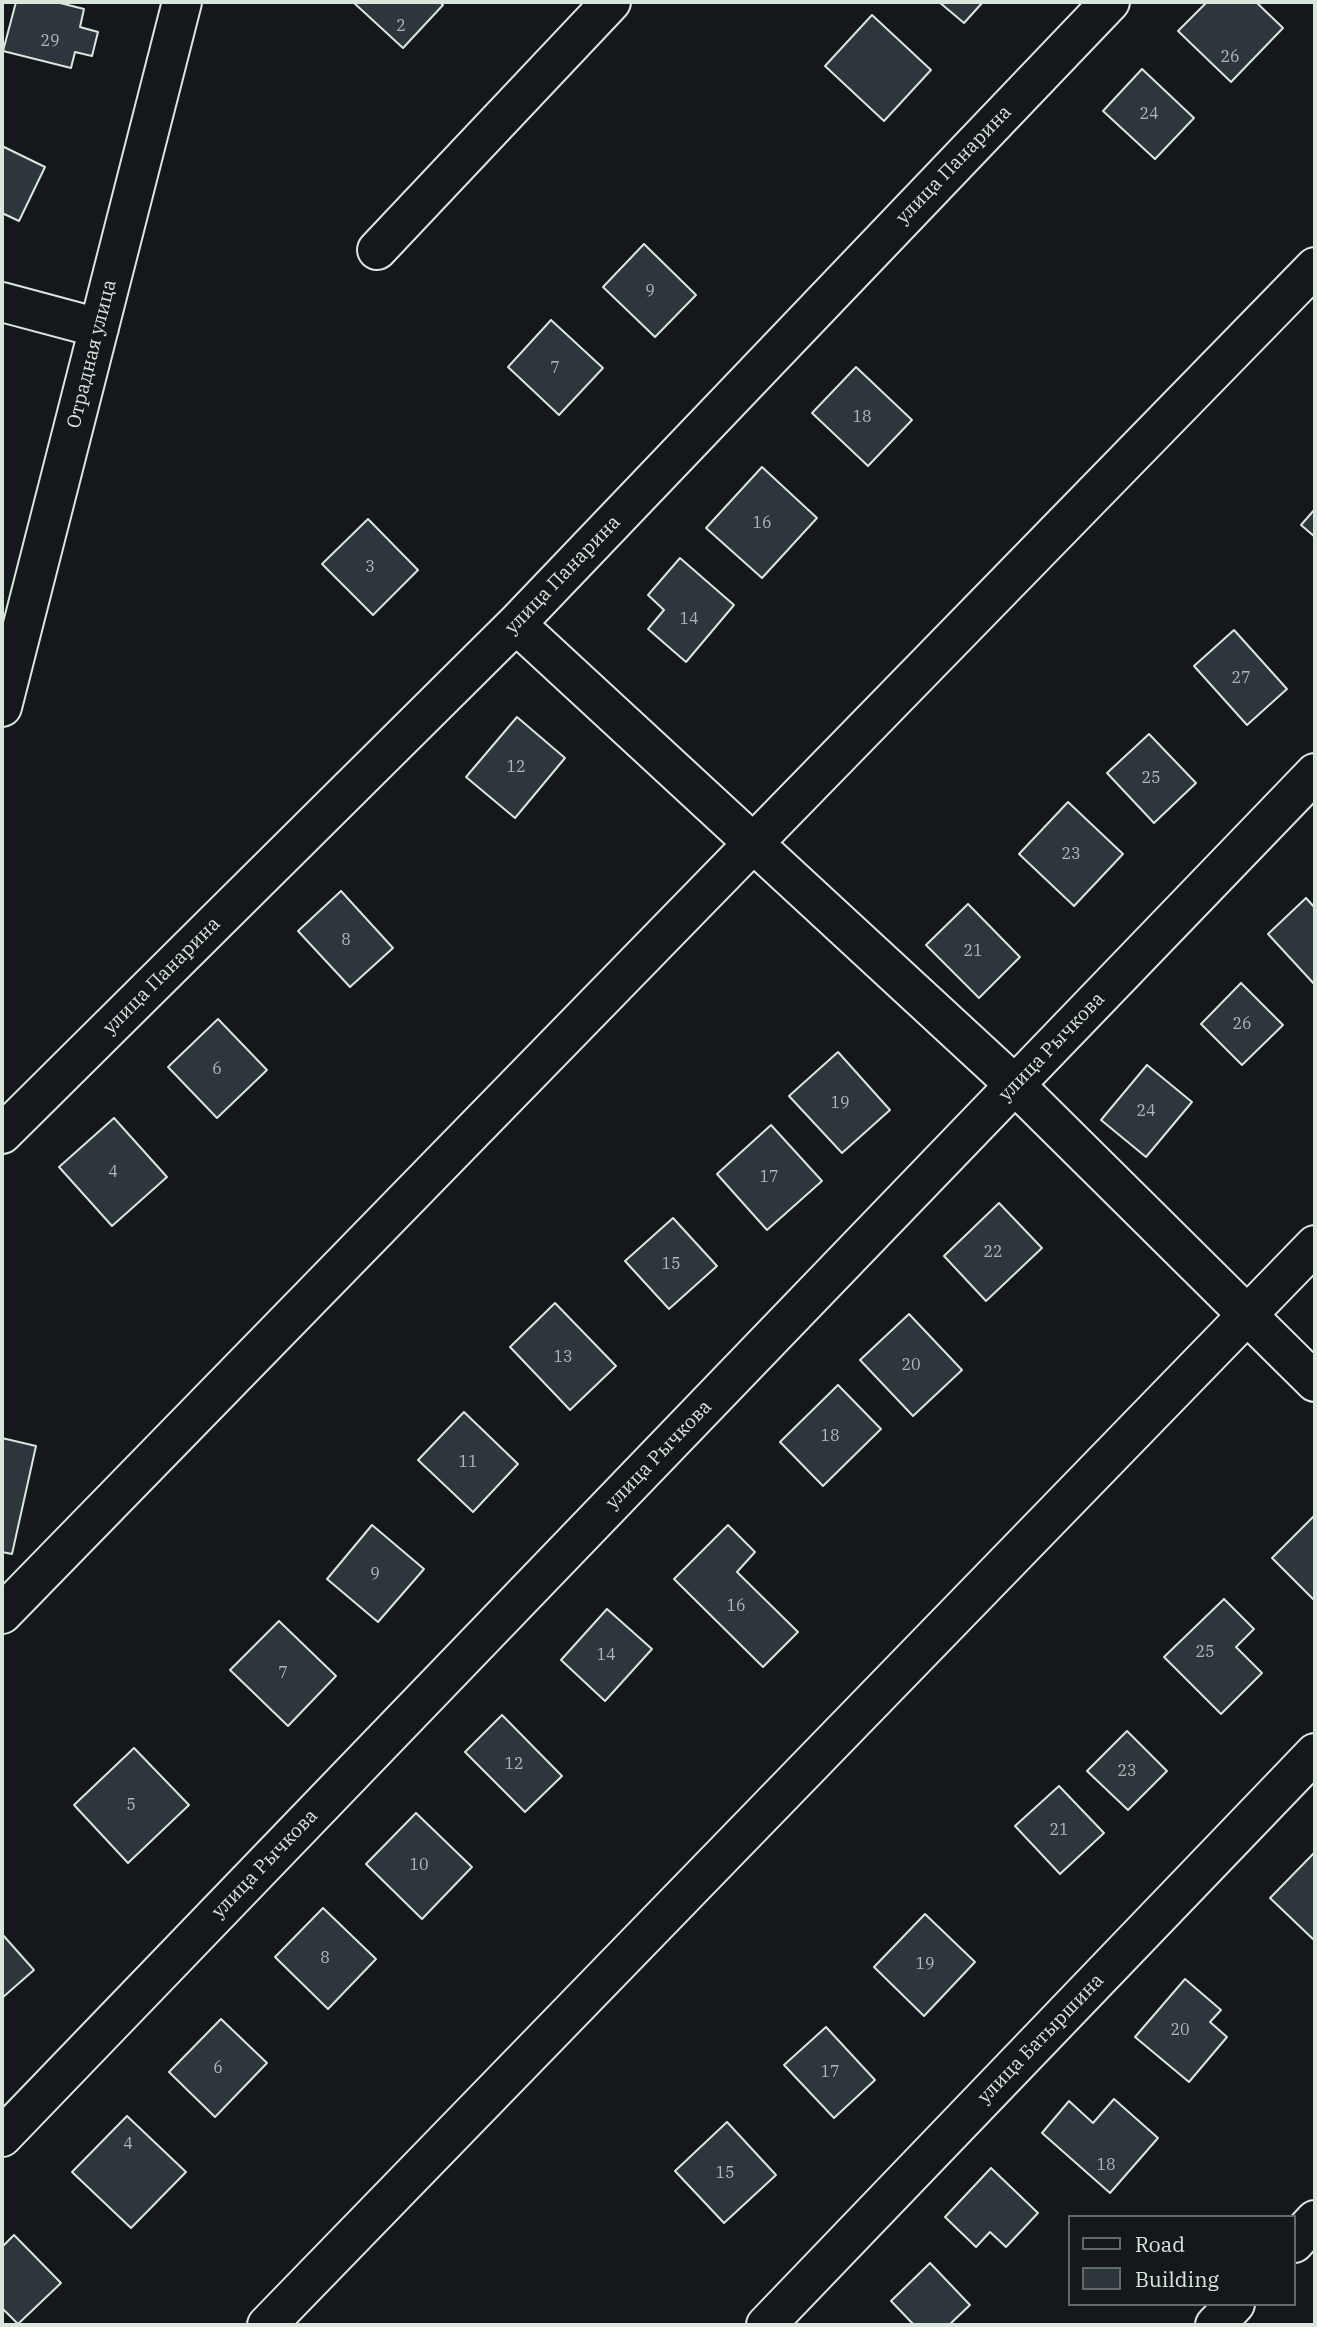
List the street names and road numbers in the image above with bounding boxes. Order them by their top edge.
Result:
street label: улица Панарина [892,101,1016,229]
street label: Отрадная улица [63,277,121,431]
street label: улица Панарина [501,511,625,639]
street label: улица Панарина [99,913,225,1039]
street label: улица Рычкова [994,988,1110,1106]
street label: улица Рычкова [601,1396,717,1514]
street label: улица Рычкова [207,1805,323,1923]
street label: улица Батыршина [973,1969,1109,2109]

